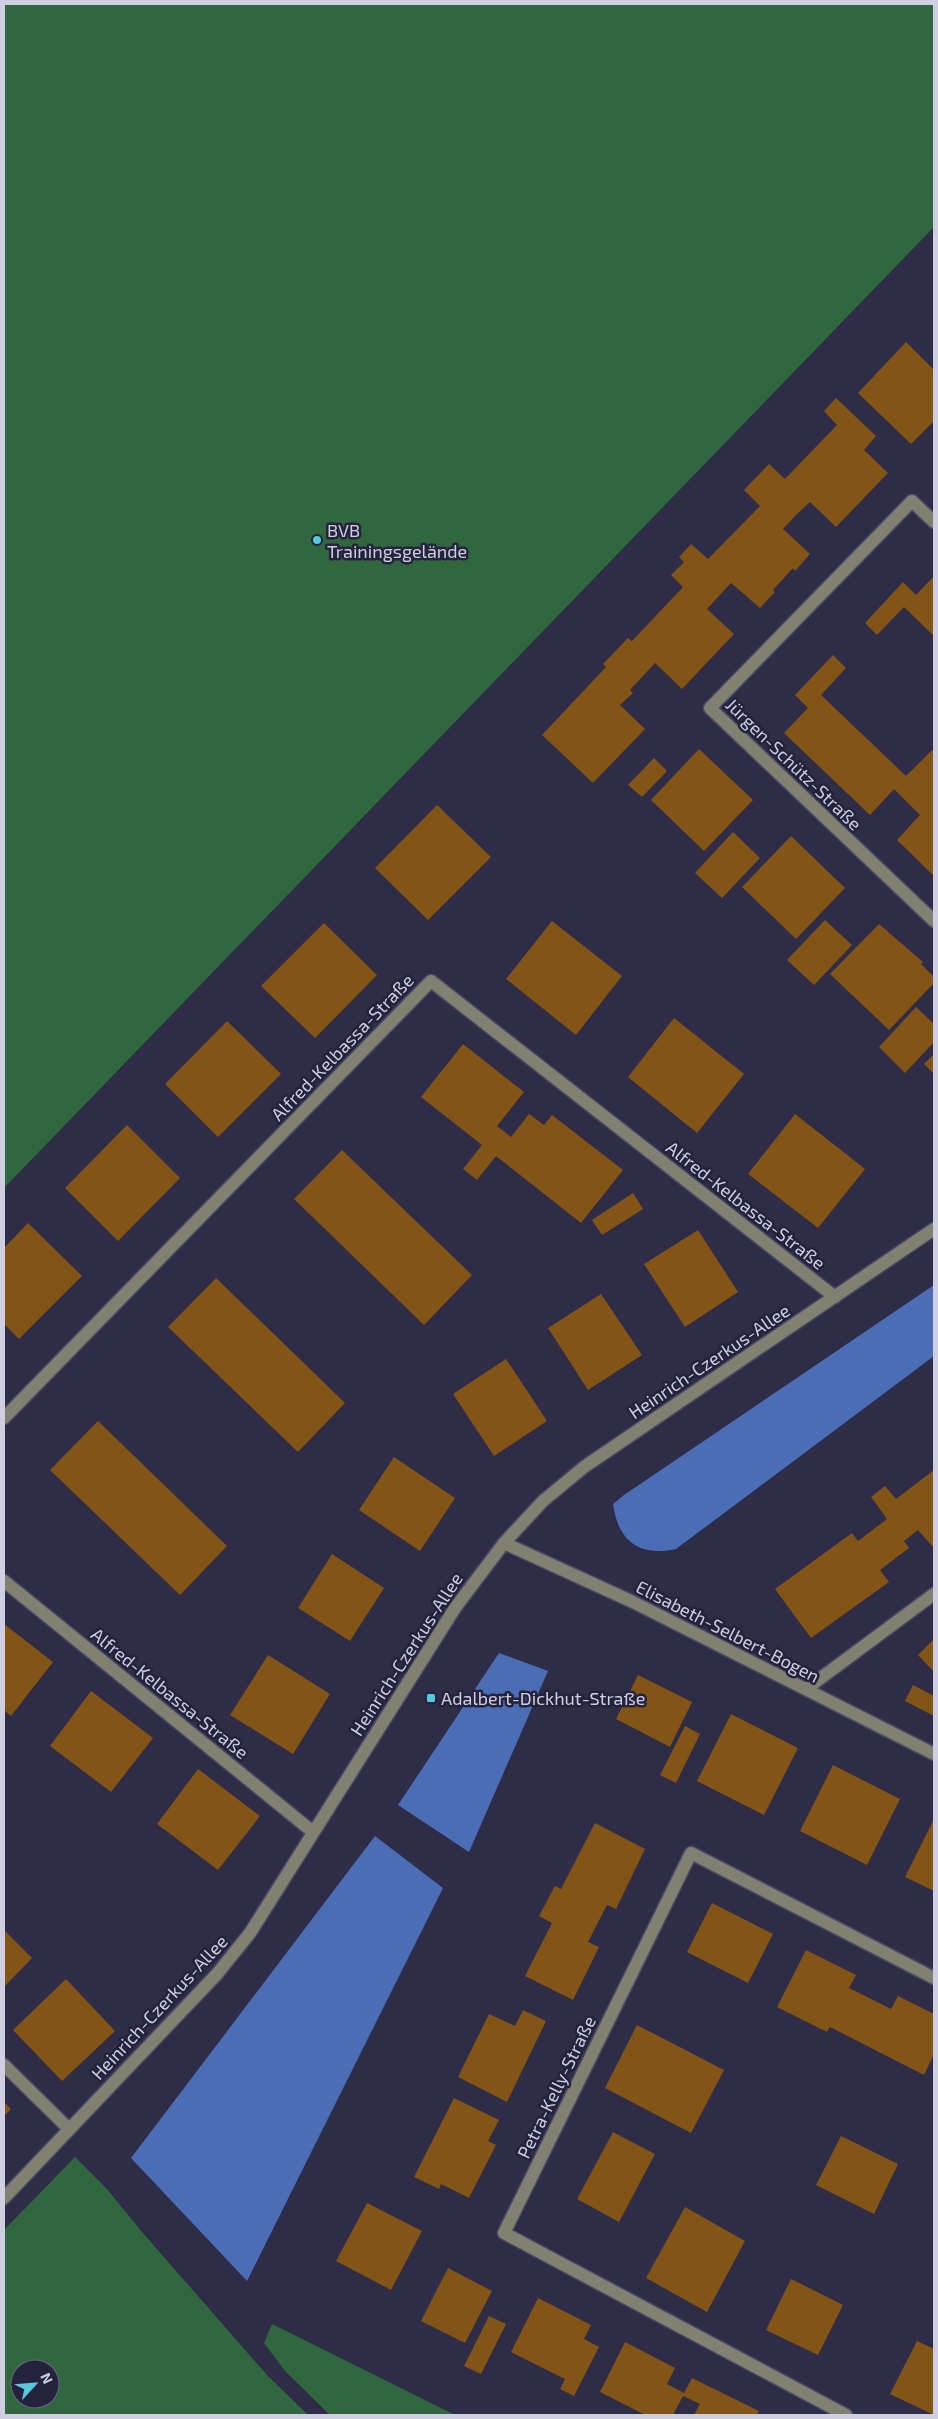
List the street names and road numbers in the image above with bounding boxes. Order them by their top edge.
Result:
street label: Jürgen-Schütz-Straße [721,693,867,835]
street label: Alfred-Kelbassa-Straße [266,969,418,1125]
street label: Alfred-Kelbassa-Straße [662,1136,830,1274]
street label: Heinrich-Czerkus-Allee [624,1299,794,1423]
street label: Heinrich-Czerkus-Allee [345,1568,467,1740]
street label: Elisabeth-Selbert-Bogen [633,1575,823,1687]
street label: Alfred-Kelbassa-Straße [87,1623,253,1763]
street label: Heinrich-Czerkus-Allee [86,1930,232,2084]
street label: Petra-Kelly-Straße [512,2012,600,2162]

